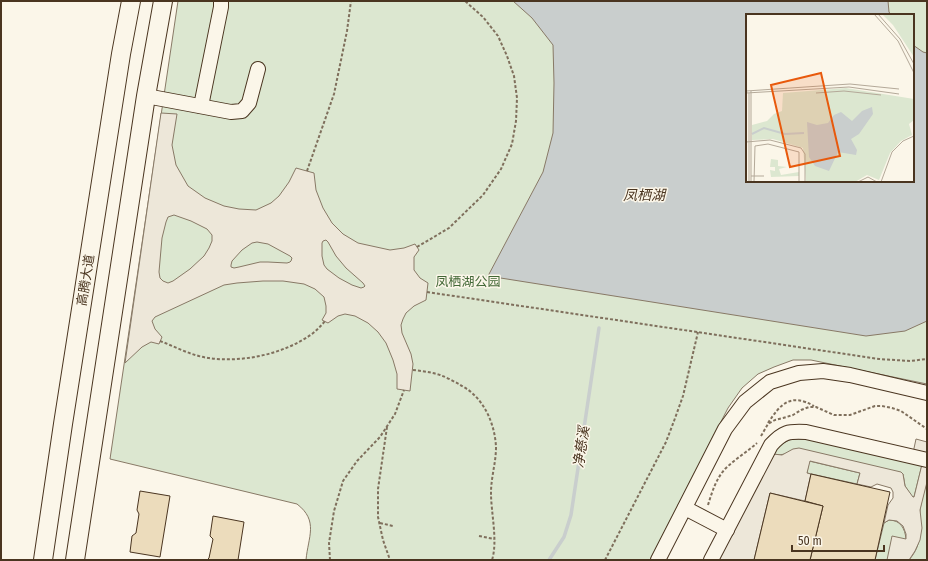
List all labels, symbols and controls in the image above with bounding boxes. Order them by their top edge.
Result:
inset map [746,14,914,182]
water label: 凤栖湖 [623,187,667,204]
street label: 高腾大道 [74,253,97,307]
park label: 凤栖湖公园 [435,274,501,289]
water label: 净慈溪 [570,423,593,469]
scale bar [792,527,884,553]
text: 50 m [798,534,822,548]

